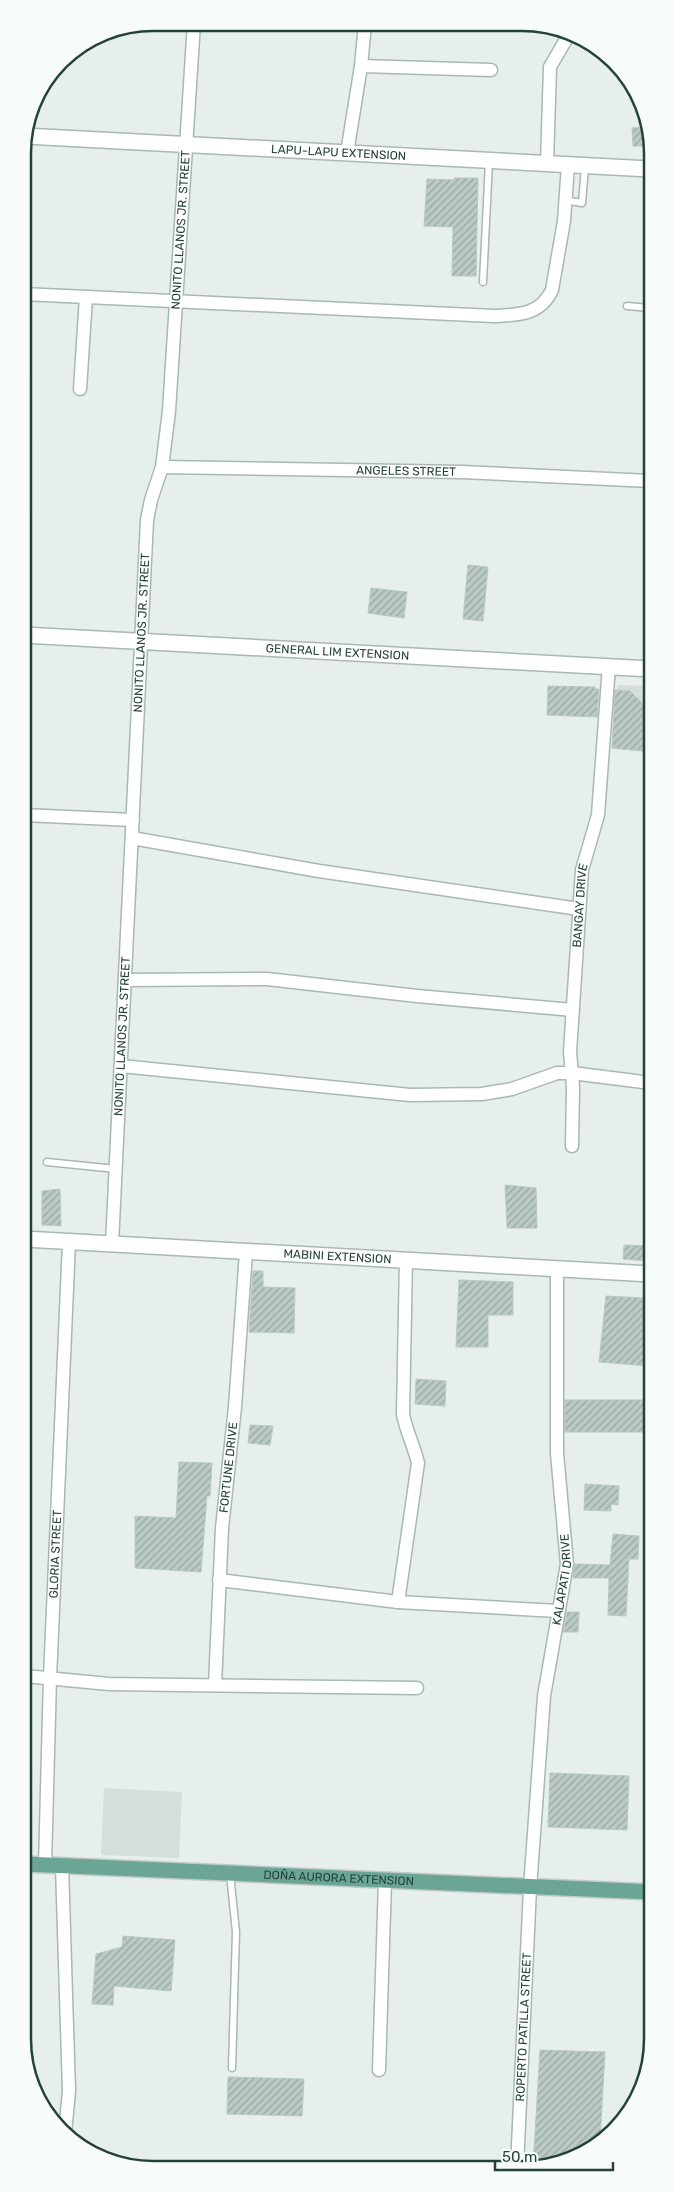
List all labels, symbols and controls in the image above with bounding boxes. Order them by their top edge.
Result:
street label: LAPU-LAPU EXTENSION [271,142,406,163]
street label: NONITO LLANOS JR. STREET [169,150,193,310]
street label: ANGELES STREET [356,463,456,479]
street label: NONITO LLANOS JR. STREET [131,553,152,713]
street label: GENERAL LIM EXTENSION [265,641,410,663]
street label: BANGAY DRIVE [570,862,591,948]
street label: NONITO LLANOS JR. STREET [111,956,133,1116]
street label: MABINI EXTENSION [283,1246,392,1267]
street label: FORTUNE DRIVE [217,1421,240,1514]
street label: GLORIA STREET [46,1510,64,1599]
street label: KALAPATI DRIVE [549,1533,575,1626]
street label: DOÑA AURORA EXTENSION [263,1868,414,1888]
street label: ROPERTO PATILLA STREET [513,1952,534,2102]
scale bar [495,2140,612,2172]
text: 50 m [502,2148,537,2166]

